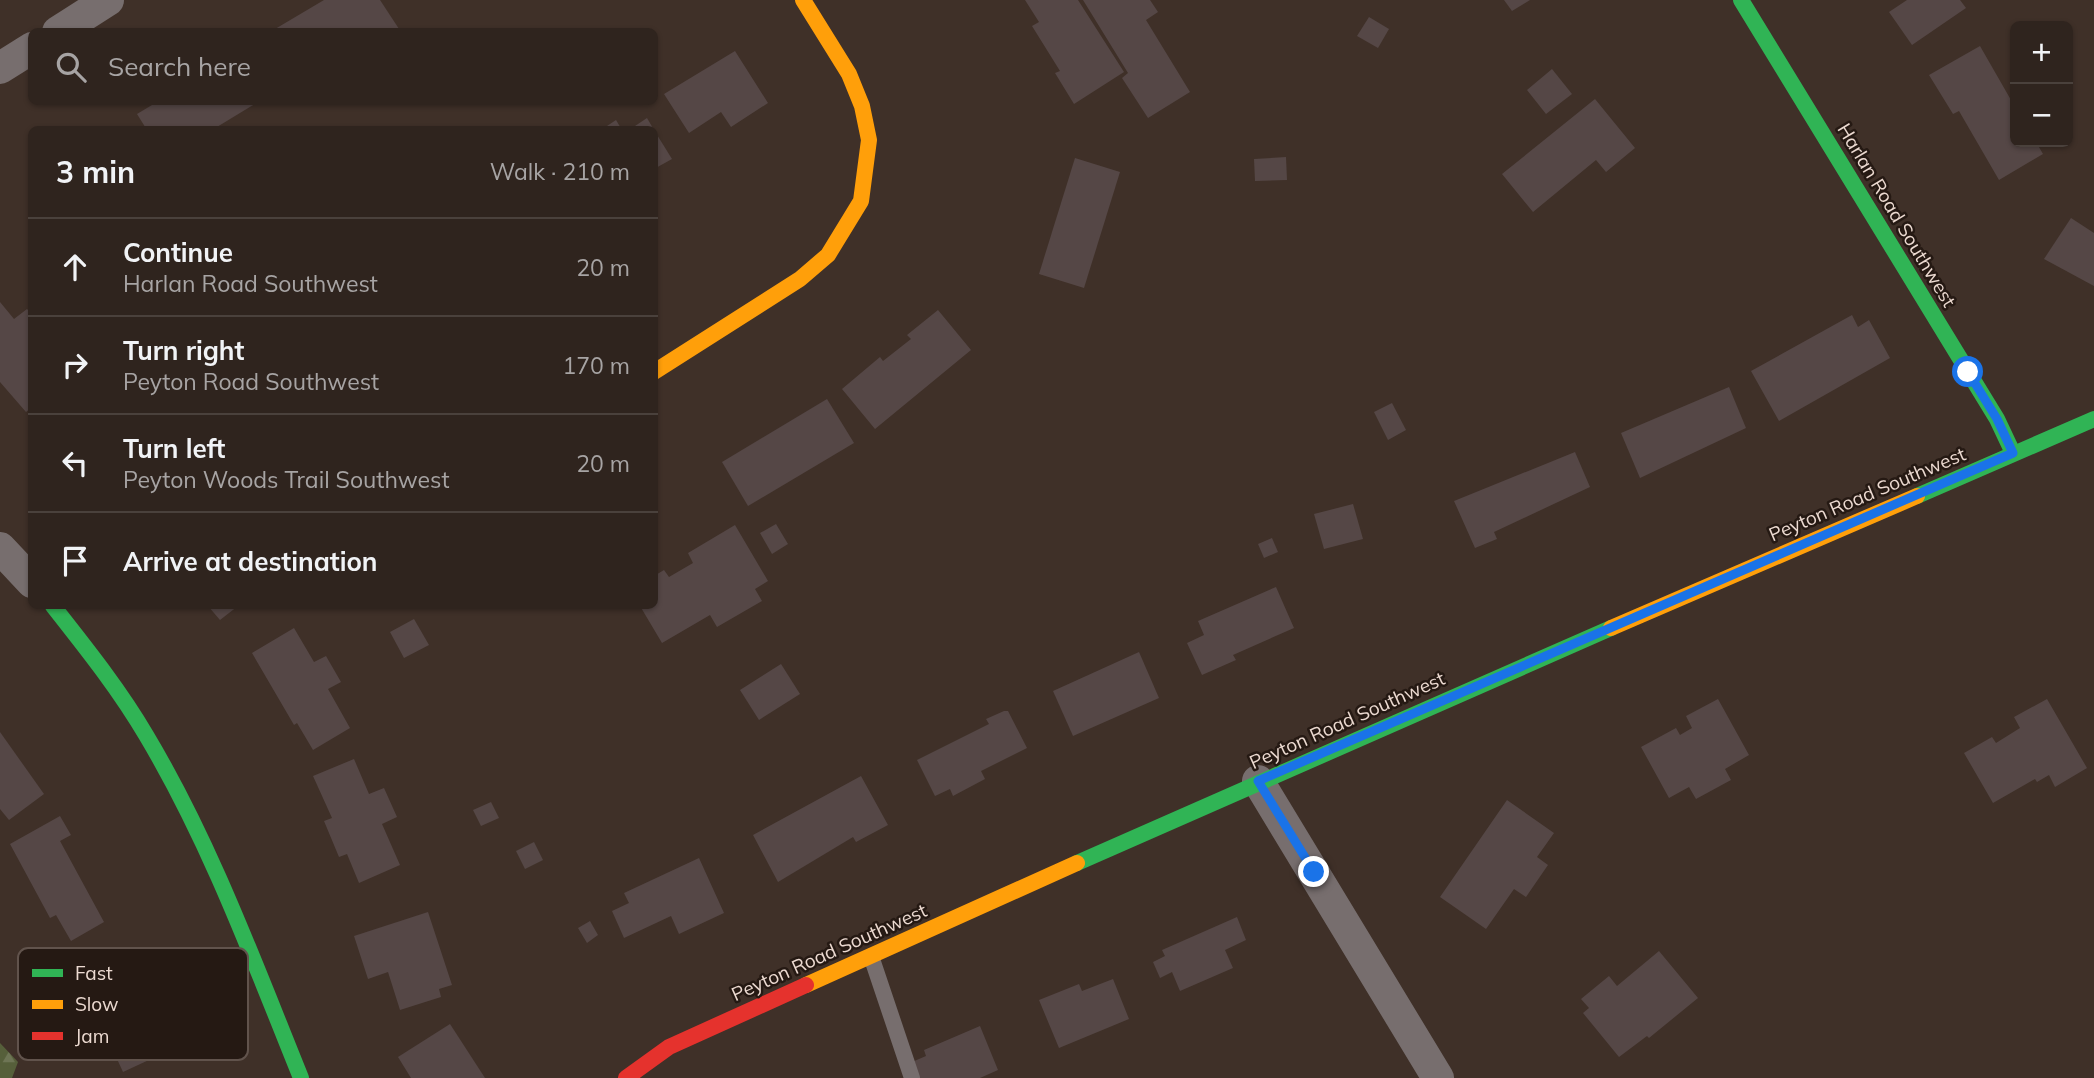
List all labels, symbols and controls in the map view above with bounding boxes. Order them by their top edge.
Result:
map controls [2010,21,2073,147]
button: + [2010,21,2073,84]
search box [28,28,658,105]
icon: search [52,48,90,86]
text: Search here [108,50,251,83]
button: − [2010,84,2073,147]
street label: Harlan Road Southwest [1833,119,1962,312]
text: 3 min [56,153,135,191]
text: Walk · 210 m [490,157,630,186]
text: Continue [123,236,233,269]
icon: ahead [56,248,94,286]
text: 20 m [576,253,630,282]
text: Harlan Road Southwest [123,269,378,298]
text: Turn right [123,334,244,367]
icon: right [56,346,94,384]
text: 170 m [562,351,630,380]
route start [1952,356,1983,387]
text: Peyton Road Southwest [123,367,379,396]
text: Turn left [123,432,225,465]
street label: Peyton Road Southwest [1765,442,1969,546]
icon: left [56,444,94,482]
text: 20 m [576,449,630,478]
text: Peyton Woods Trail Southwest [123,465,449,494]
icon: arrive [56,542,94,580]
text: Arrive at destination [123,545,378,578]
street label: Peyton Road Southwest [1246,666,1449,774]
route end [1298,856,1329,887]
street label: Peyton Road Southwest [728,898,931,1006]
legend [18,948,248,1060]
text: Fast [75,961,113,985]
text: Slow [75,992,119,1016]
text: Jam [75,1024,109,1048]

